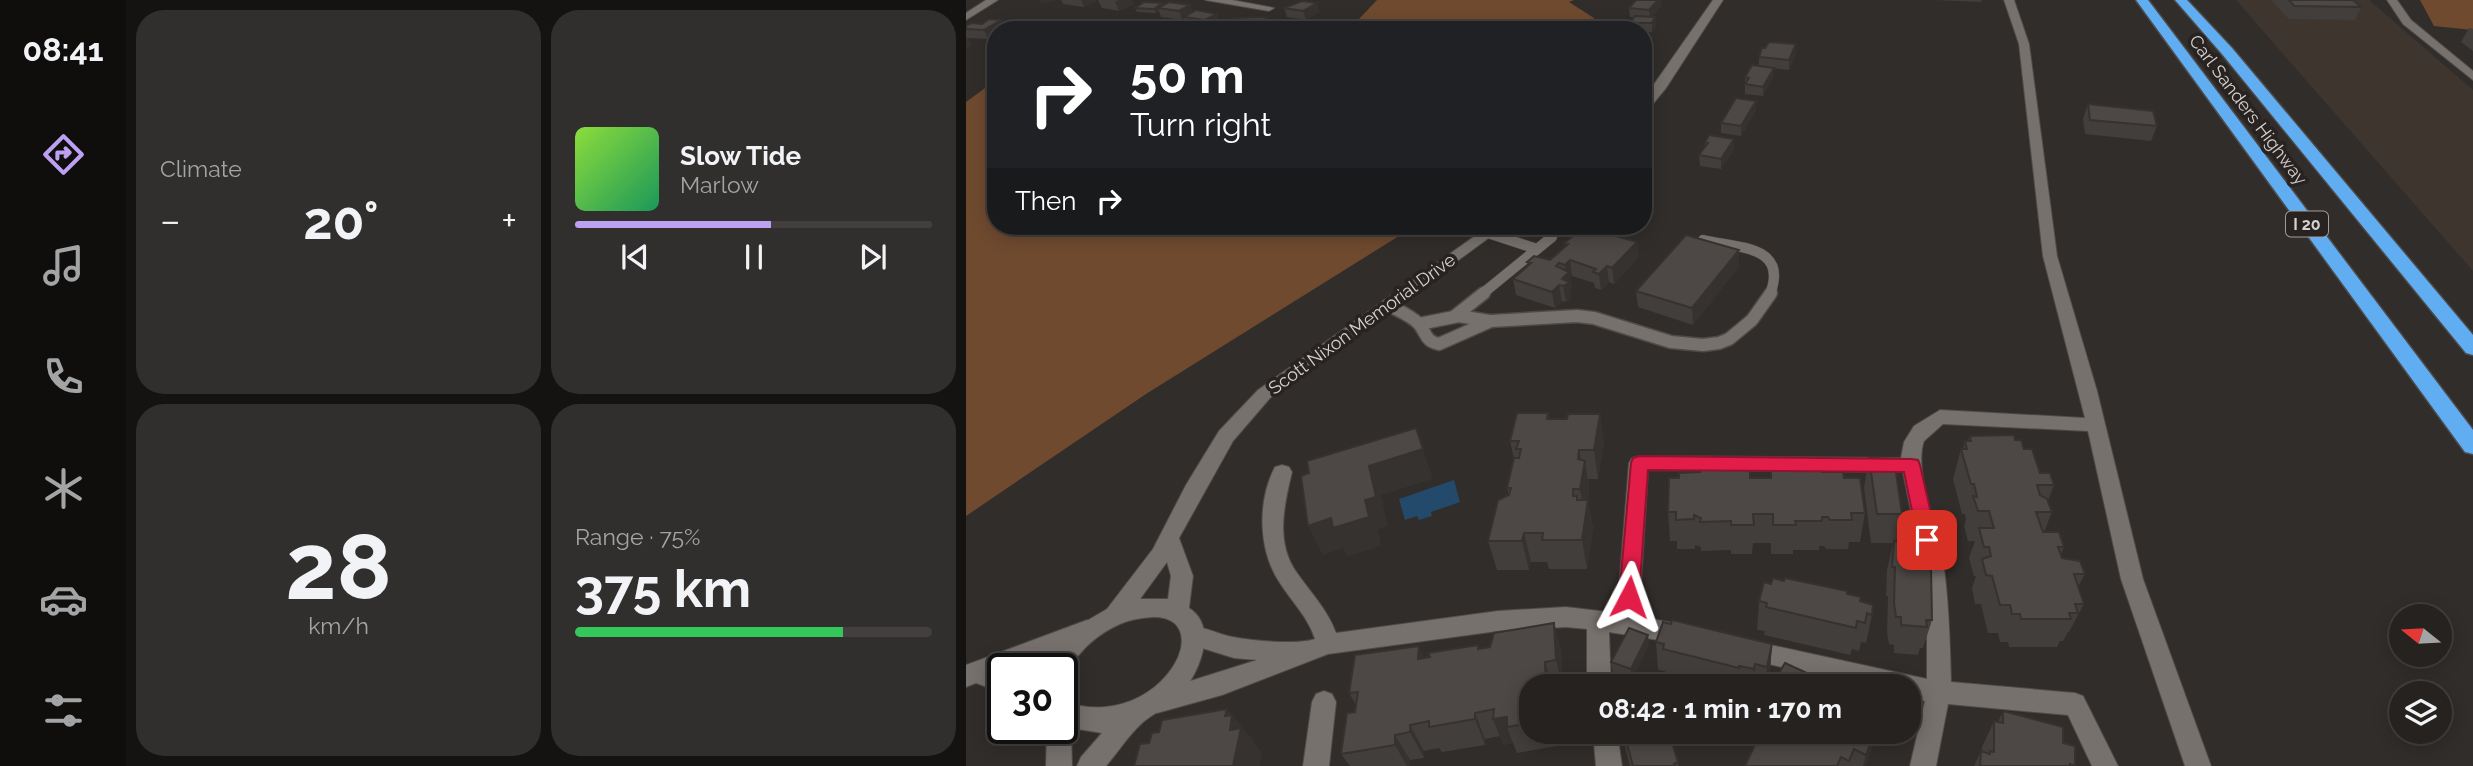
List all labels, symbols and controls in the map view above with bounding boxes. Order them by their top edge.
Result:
text: 08:41 [23,31,103,68]
street label: Carl Sanders Highway [2185,31,2312,189]
text: 50 m [1130,47,1245,104]
icon: right [1015,49,1106,140]
text: Turn right [1130,106,1271,143]
icon: directions [39,130,88,179]
text: Slow Tide [680,141,801,171]
text: Climate [160,155,242,182]
text: Marlow [680,171,759,198]
icon: right [1090,182,1128,220]
text: Then [1015,186,1076,216]
text: 20° [303,190,379,251]
text: − [160,198,180,243]
text: + [501,198,517,243]
road number: I 20 [2286,212,2328,236]
icon: previous [616,238,654,276]
icon: pause [735,238,773,276]
icon: next [854,238,892,276]
icon: music [39,241,88,290]
street label: Scott Nixon Memorial Drive [1264,249,1459,398]
icon: phone [39,352,88,401]
icon: climate [39,464,88,513]
pin [1897,510,1957,570]
text: 28 [285,513,392,620]
icon: arrive [1908,521,1946,559]
text: Range · 75% [575,523,700,550]
text: 375 km [575,558,751,619]
position arrow [1592,560,1666,634]
icon: car [39,575,88,624]
north arrow [2389,604,2452,667]
map controls [2389,604,2452,744]
text: km/h [308,612,369,639]
speed limit sign: 30 [987,653,1078,744]
button: layers [2389,681,2452,744]
icon: filters [39,686,88,735]
text: 08:42 · 1 min · 170 m [1598,694,1842,724]

